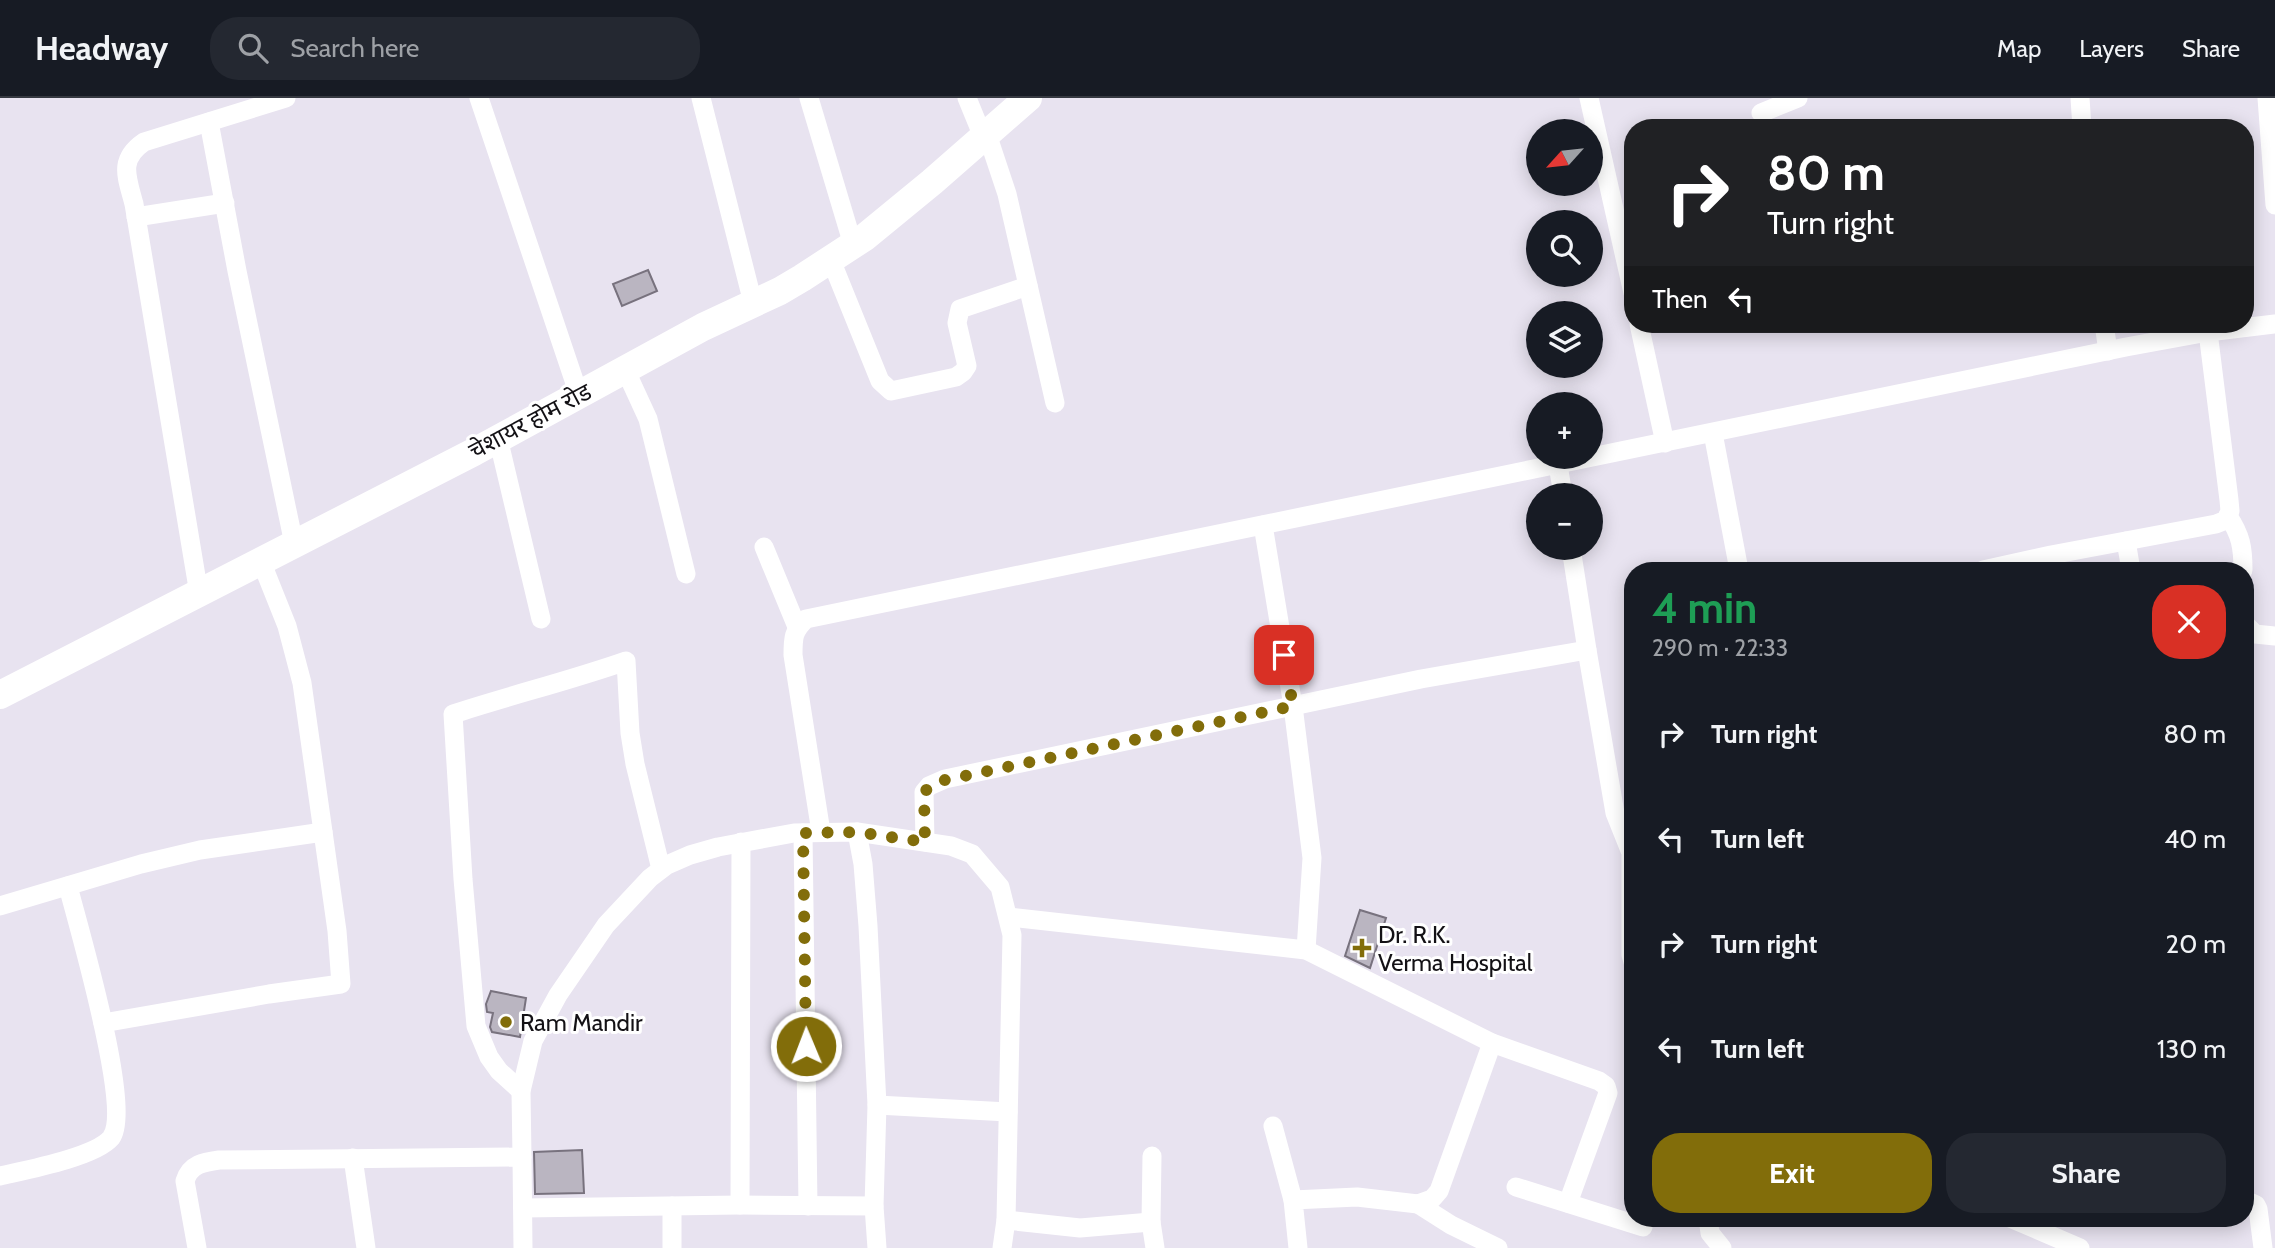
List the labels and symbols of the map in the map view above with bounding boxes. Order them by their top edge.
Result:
north arrow [1526,119,1603,196]
street label: चेशायर होम रोड [464,376,597,465]
pin [1254,625,1314,685]
place label: Dr. R.K. Verma Hospital [1378,920,1533,977]
marker: Dr. R.K. Verma Hospital [1352,938,1372,958]
place label: Ram Mandir [520,1008,643,1037]
position arrow [769,1009,843,1083]
marker: Ram Mandir [498,1014,514,1030]

